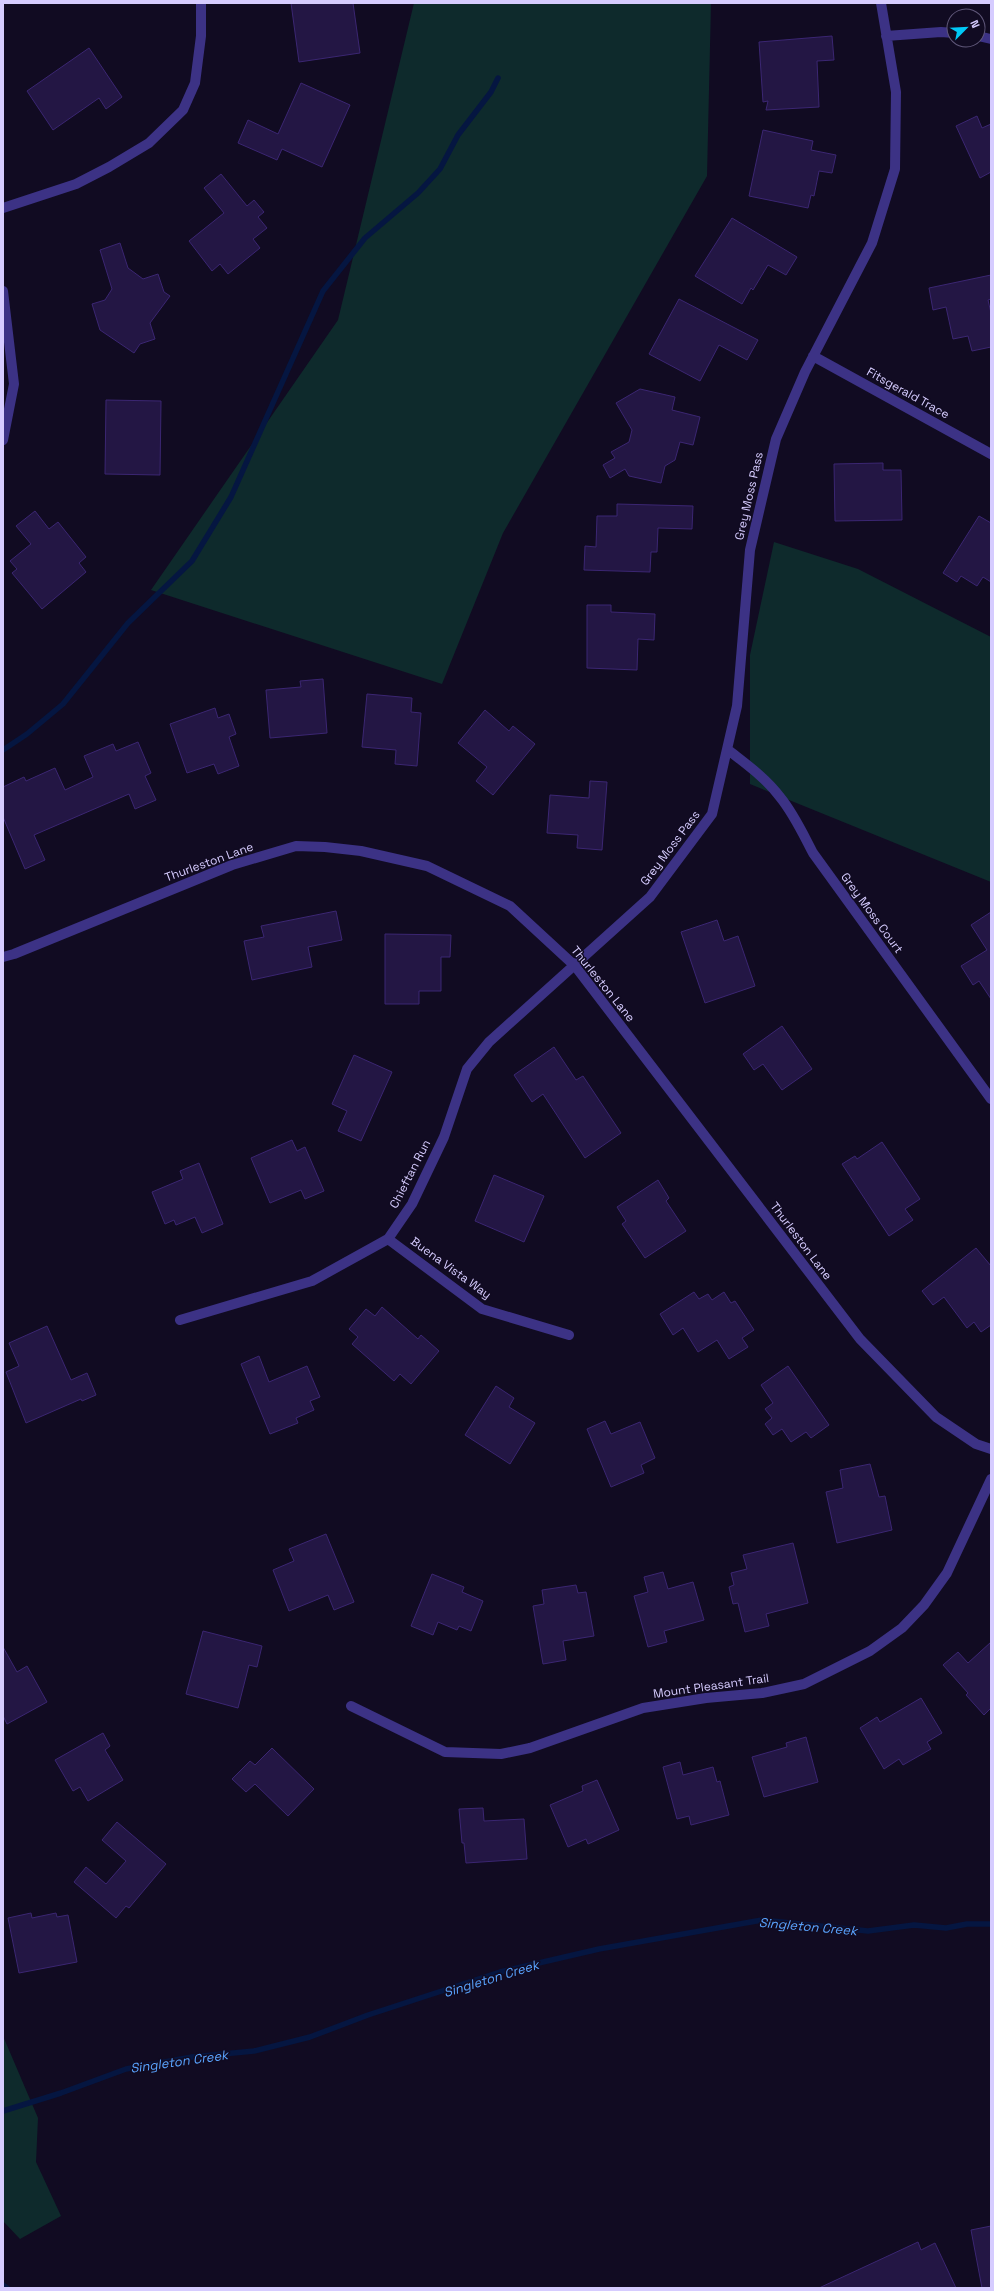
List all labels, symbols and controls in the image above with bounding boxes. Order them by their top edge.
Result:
north arrow [946,8,986,48]
text: N [967,18,983,30]
street label: Fitsgerald Trace [864,364,952,422]
street label: Grey Moss Pass [731,450,767,542]
street label: Grey Moss Pass [637,807,703,889]
street label: Thurleston Lane [162,838,256,886]
street label: Grey Moss Court [837,870,907,956]
street label: Thurleston Lane [567,943,639,1025]
street label: Chieftan Run [386,1137,434,1211]
street label: Thurleston Lane [766,1199,836,1283]
street label: Buena Vista Way [407,1233,495,1303]
street label: Mount Pleasant Trail [652,1670,770,1702]
water label: Singleton Creek [758,1914,860,1939]
water label: Singleton Creek [442,1955,543,2001]
water label: Singleton Creek [129,2046,231,2077]

